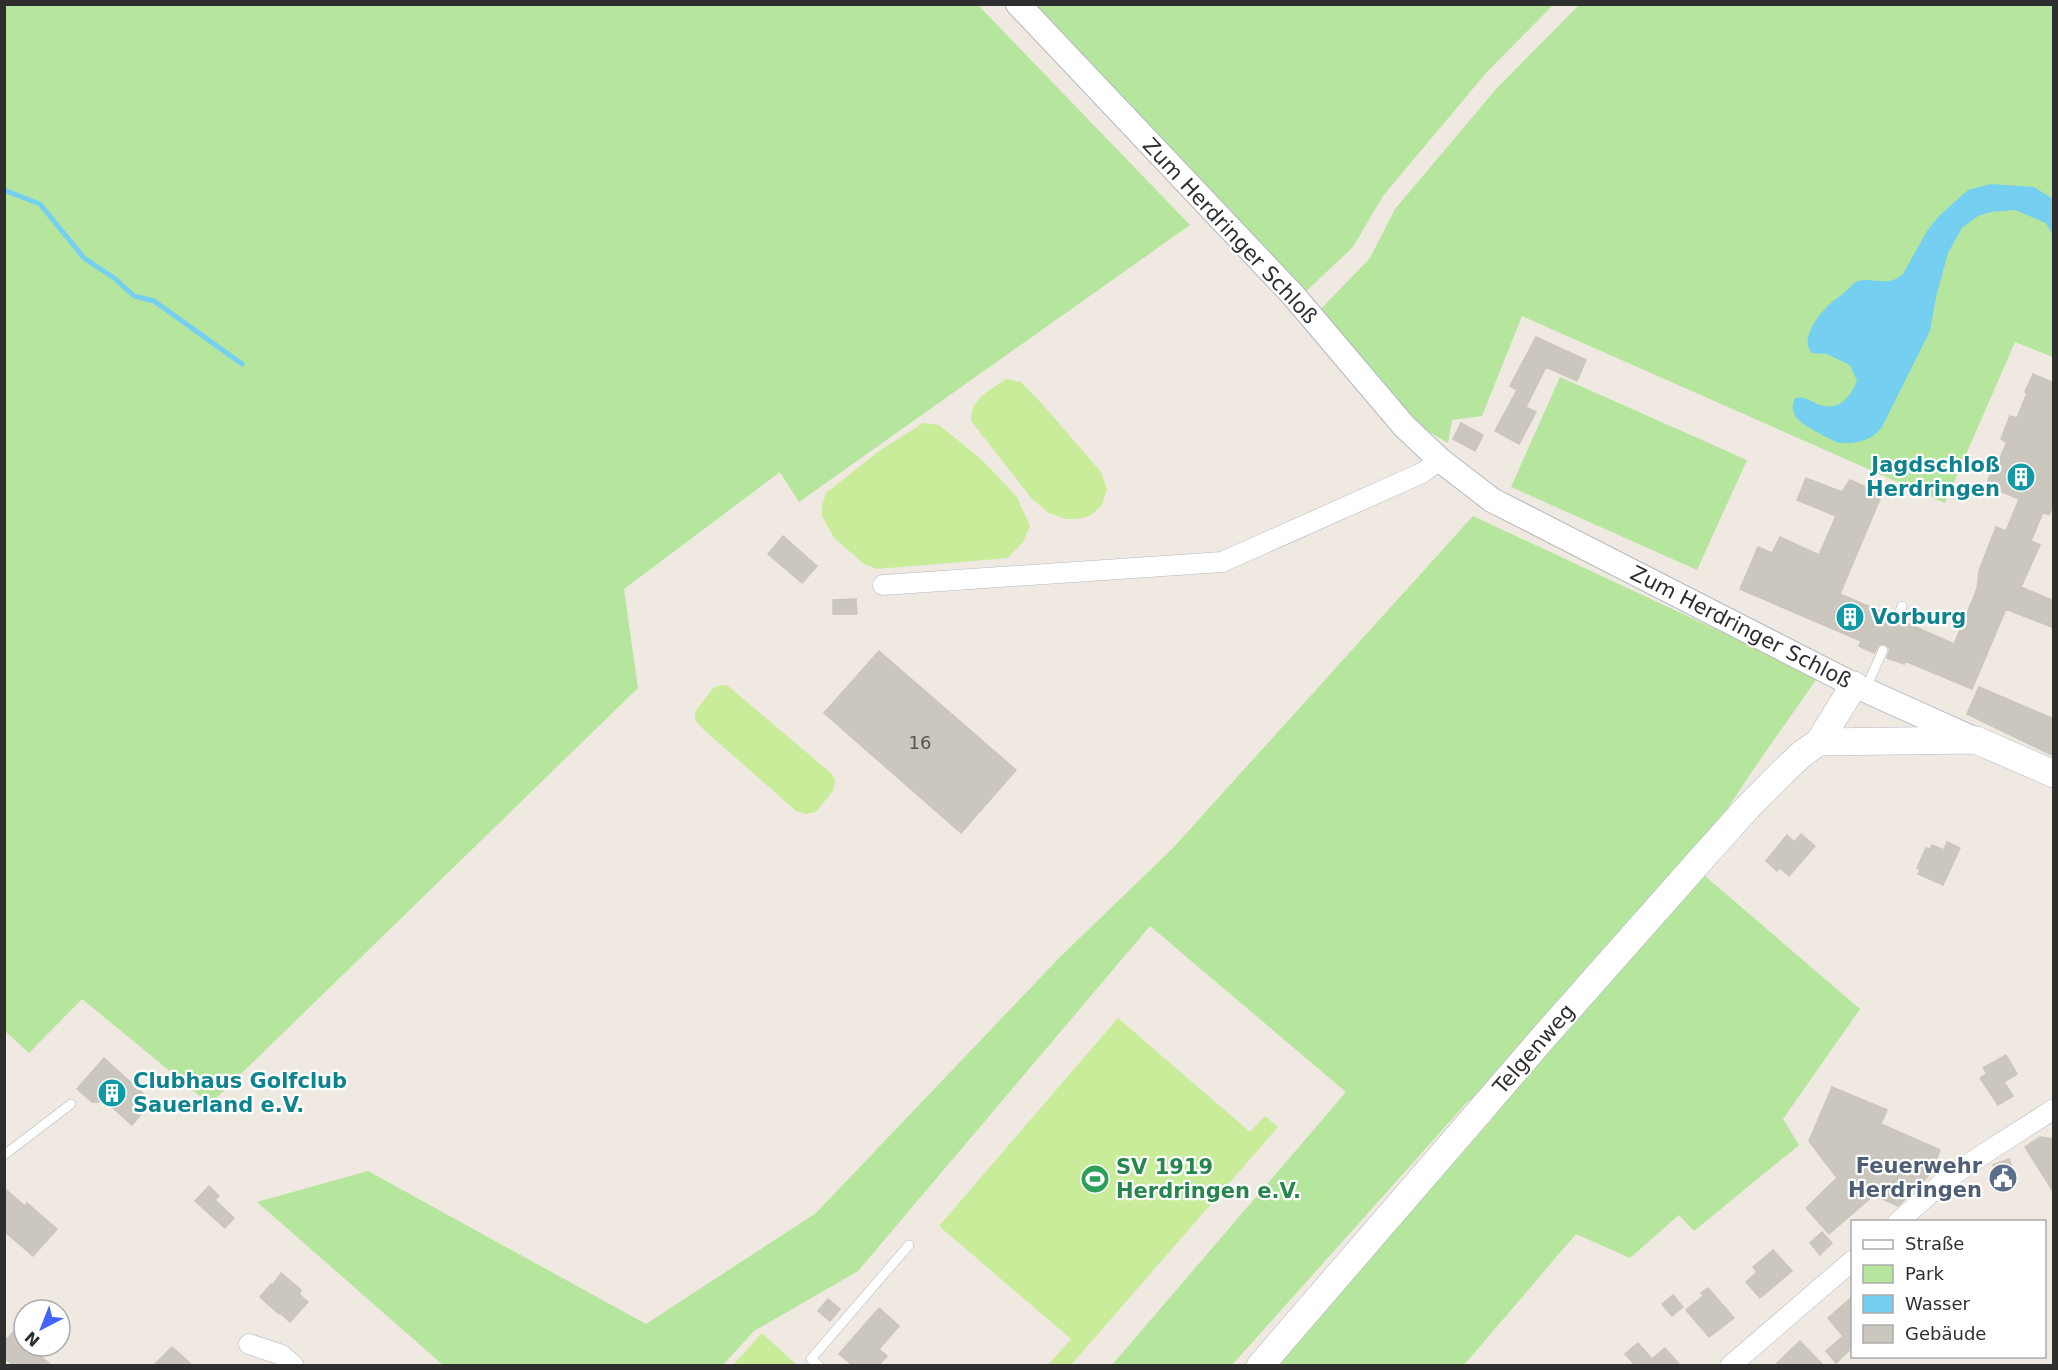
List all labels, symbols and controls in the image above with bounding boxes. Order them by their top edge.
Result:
street label: Zum Herdringer Schloß [1138,133,1322,329]
place label: Jagdschloß Herdringen [1866,453,2000,501]
building icon: Jagdschloß Herdringen [2005,461,2037,493]
street label: Zum Herdringer Schloß [1627,561,1855,693]
building icon: Vorburg [1834,601,1866,633]
place label: Vorburg [1871,605,1966,629]
house number: 16 [909,732,931,753]
street label: Telgenweg [1488,999,1579,1100]
place label: Clubhaus Golfclub Sauerland e.V. [133,1069,347,1117]
building icon: Clubhaus Golfclub Sauerland e.V. [96,1077,128,1109]
place label: Feuerwehr Herdringen [1848,1154,1983,1202]
place label: SV 1919 Herdringen e.V. [1116,1155,1301,1203]
public building icon: Feuerwehr Herdringen [1987,1162,2019,1194]
sports icon: SV 1919 Herdringen e.V. [1079,1163,1111,1195]
legend [1851,1220,2046,1358]
text: Straße [1905,1233,1964,1254]
text: Park [1905,1263,1944,1284]
text: Wasser [1905,1293,1971,1314]
north arrow [12,1298,72,1358]
text: Gebäude [1905,1323,1986,1344]
text: N [21,1327,44,1350]

